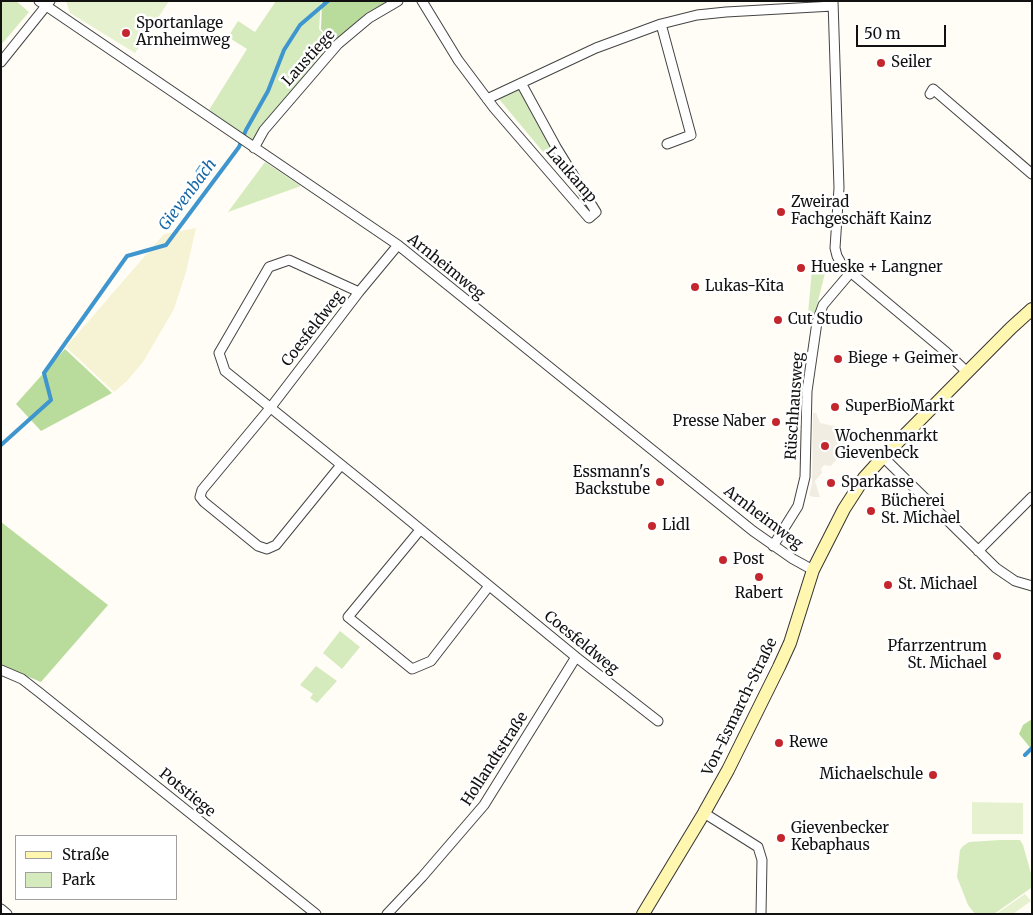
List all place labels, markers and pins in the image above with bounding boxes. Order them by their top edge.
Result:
place label: Sportanlage Arnheimweg [136,15,230,50]
marker: Sportanlage Arnheimweg [120,27,132,39]
place label: Seiler [891,54,932,72]
marker: Seiler [875,57,887,69]
place label: Zweirad Fachgeschäft Kainz [791,194,931,229]
marker: Zweirad Fachgeschäft Kainz [775,206,787,218]
place label: Hueske + Langner [811,259,943,277]
marker: Hueske + Langner [795,262,807,274]
place label: Lukas-Kita [705,278,784,296]
marker: Lukas-Kita [689,281,701,293]
place label: Cut Studio [788,311,863,329]
marker: Cut Studio [772,314,784,326]
place label: Biege + Geimer [848,350,958,368]
marker: Biege + Geimer [832,353,844,365]
place label: SuperBioMarkt [845,398,955,416]
marker: SuperBioMarkt [829,401,841,413]
place label: Presse Naber [673,413,766,431]
marker: Presse Naber [770,416,782,428]
place label: Wochenmarkt Gievenbeck [835,428,938,463]
marker: Wochenmarkt Gievenbeck [819,440,831,452]
place label: Essmann's Backstube [573,464,650,499]
place label: Sparkasse [841,474,914,492]
marker: Essmann's Backstube [654,476,666,488]
marker: Sparkasse [825,477,837,489]
place label: Bücherei St. Michael [881,493,960,528]
marker: Bücherei St. Michael [865,505,877,517]
place label: Lidl [662,517,690,535]
marker: Lidl [646,520,658,532]
place label: Post [733,551,764,569]
marker: Post [717,554,729,566]
marker: Rabert [753,571,765,583]
place label: St. Michael [898,576,977,594]
marker: St. Michael [882,579,894,591]
place label: Rabert [735,585,783,603]
place label: Pfarrzentrum St. Michael [887,638,987,673]
marker: Pfarrzentrum St. Michael [991,650,1003,662]
place label: Rewe [789,734,828,752]
marker: Rewe [773,737,785,749]
place label: Michaelschule [819,766,923,784]
marker: Michaelschule [927,769,939,781]
place label: Gievenbecker Kebaphaus [791,820,889,855]
marker: Gievenbecker Kebaphaus [775,832,787,844]

